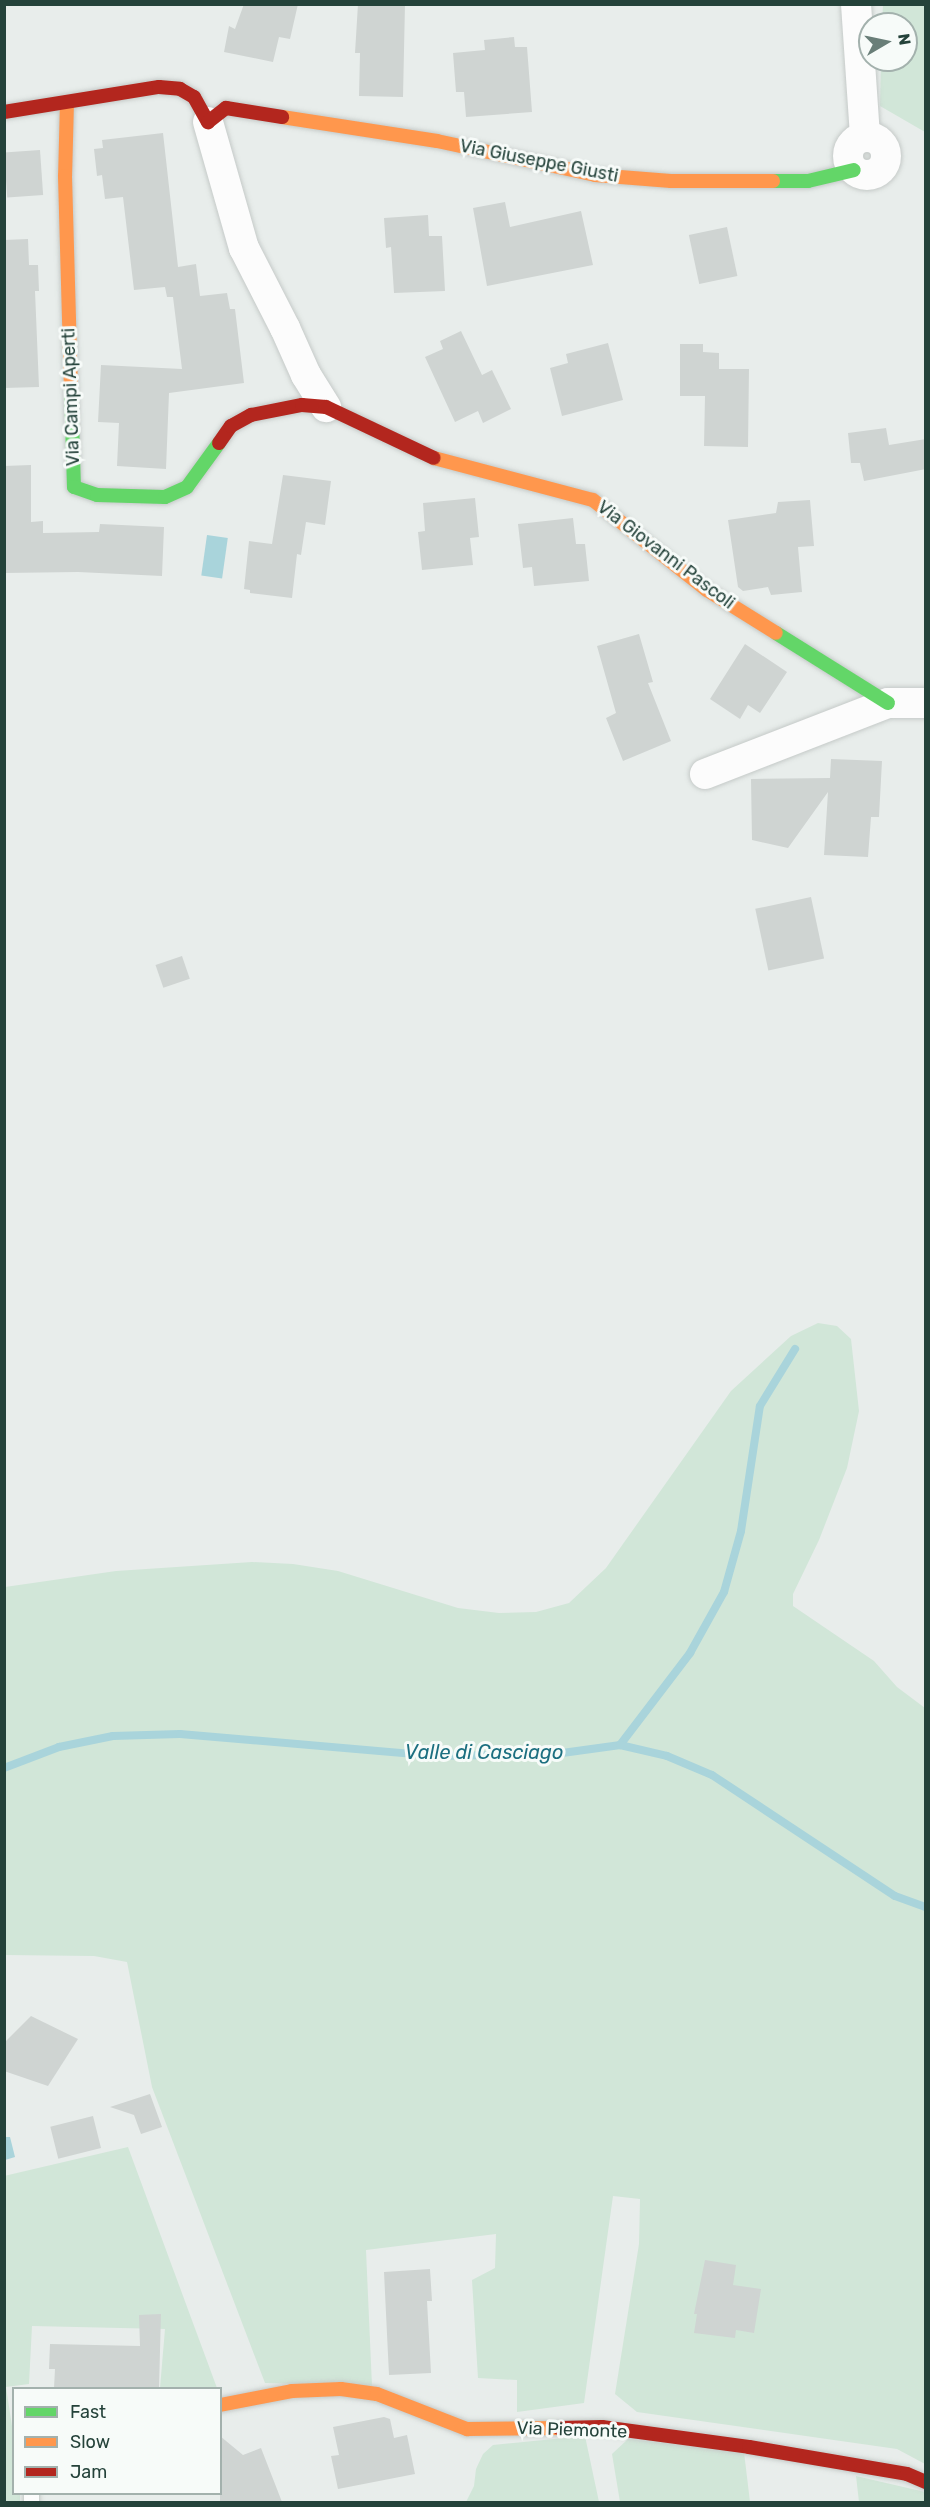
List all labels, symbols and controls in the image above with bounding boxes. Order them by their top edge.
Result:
north arrow [858,12,918,72]
text: N [894,32,915,47]
street label: Via Giuseppe Giusti [458,135,620,187]
street label: Via Campi Aperti [58,327,84,467]
street label: Via Giovanni Pascoli [593,496,739,614]
water label: Valle di Casciago [405,1740,563,1764]
legend [12,2387,222,2495]
text: Fast [70,2401,106,2423]
street label: Via Piemonte [516,2417,628,2443]
text: Slow [70,2431,110,2453]
text: Jam [70,2461,107,2483]

